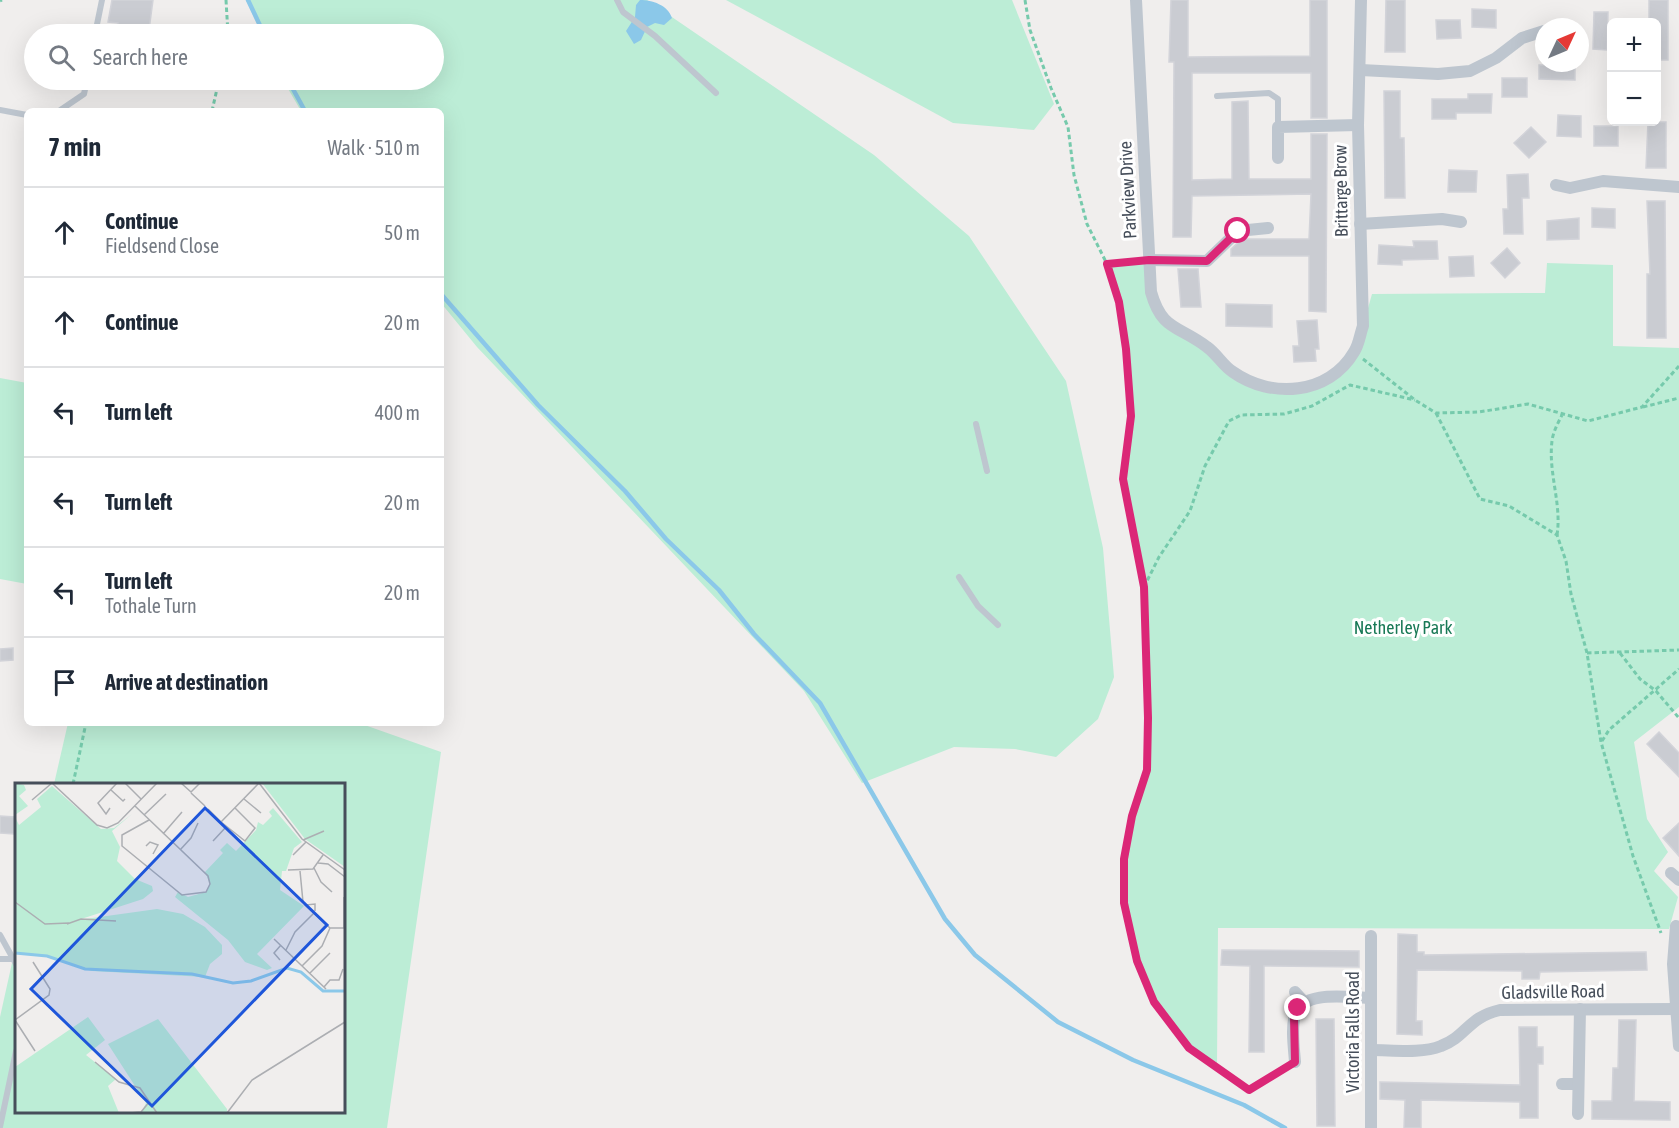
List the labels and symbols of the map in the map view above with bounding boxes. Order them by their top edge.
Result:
north arrow [1535,18,1589,72]
street label: Parkview Drive [1114,141,1141,239]
street label: Brittarge Brow [1329,144,1352,237]
route start [1224,217,1250,243]
park label: Netherley Park [1354,617,1452,638]
inset map [15,783,345,1113]
street label: Victoria Falls Road [1342,971,1363,1093]
street label: Gladsville Road [1501,980,1605,1003]
route end [1284,994,1310,1020]

